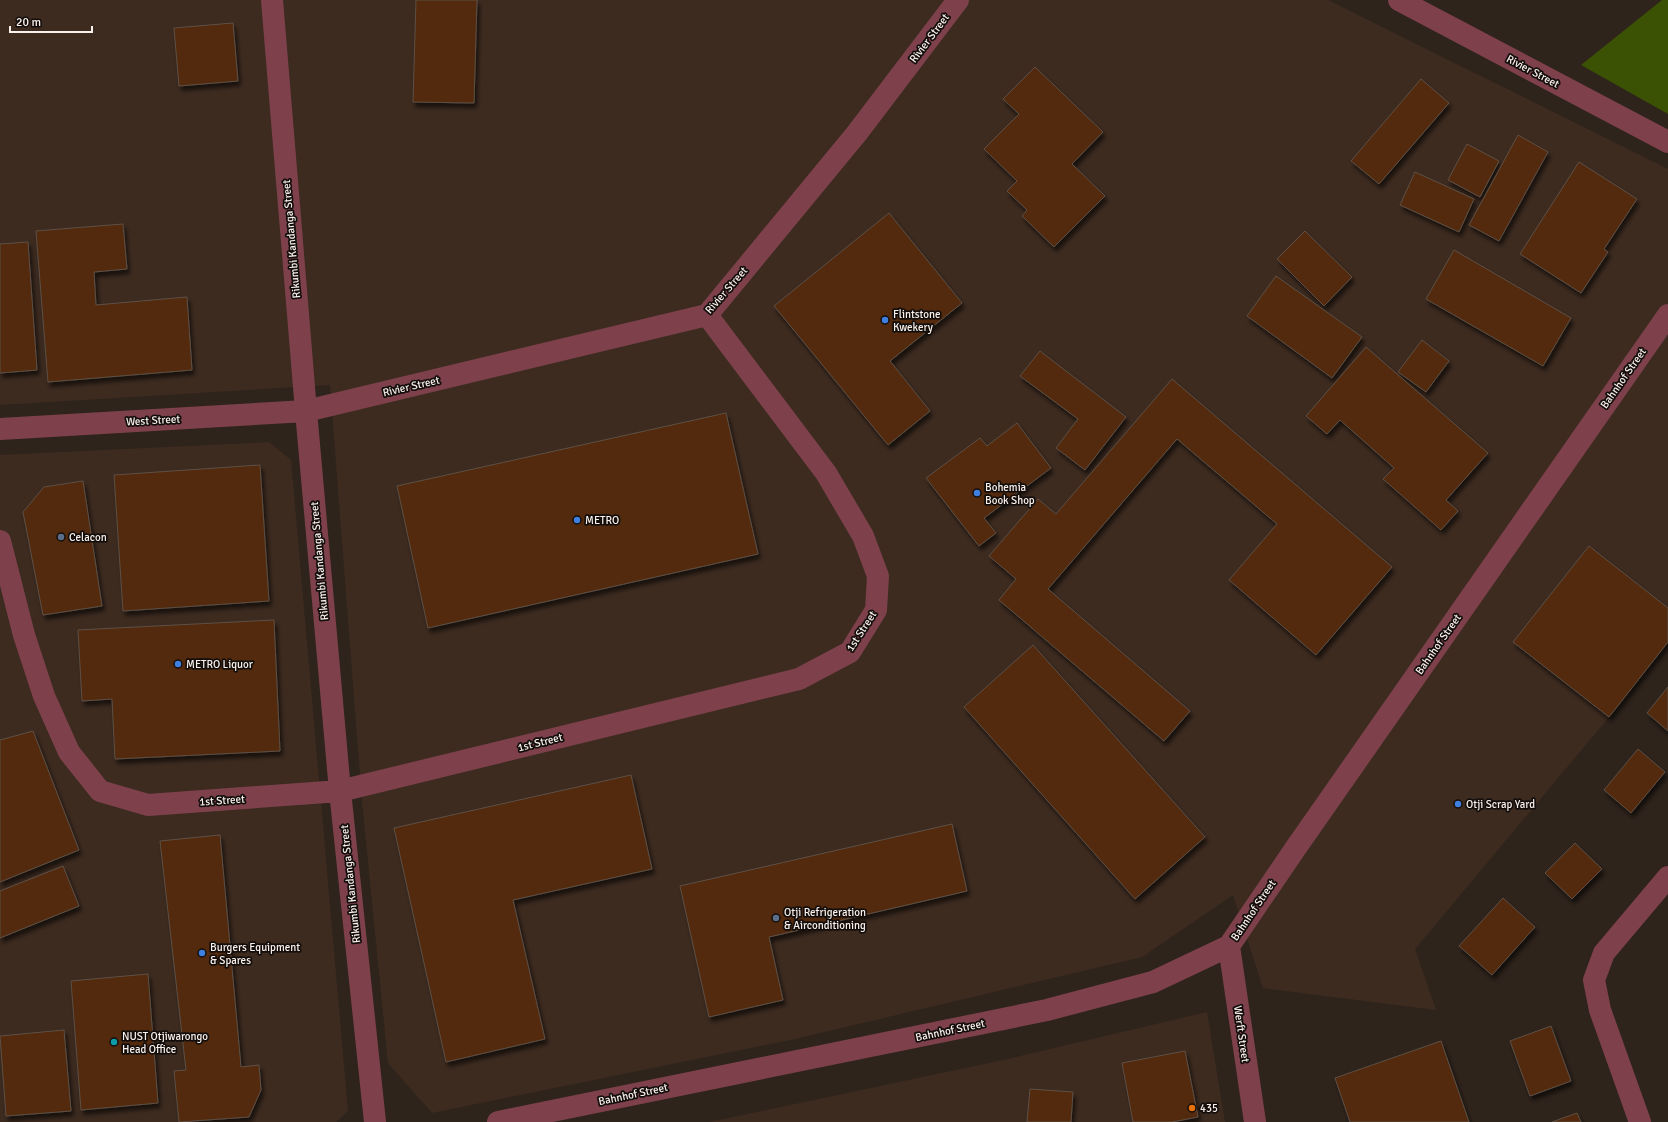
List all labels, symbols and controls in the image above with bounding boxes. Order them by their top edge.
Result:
scale bar [10,8,92,34]
street label: Rivier Street [907,11,952,65]
text: 20 m [16,15,41,30]
street label: Rivier Street [1504,52,1562,91]
street label: Rikumbi Kandanga Street [280,179,303,299]
street label: Rivier Street [702,264,750,316]
place label: Flintstone Kwekery [893,308,941,334]
marker: Flintstone Kwekery [880,315,890,325]
street label: Bahnhof Street [1598,346,1649,411]
street label: Rivier Street [381,374,441,399]
street label: West Street [126,413,181,428]
place label: Bohemia Book Shop [985,481,1035,507]
marker: Bohemia Book Shop [972,488,982,498]
street label: Rikumbi Kandanga Street [308,501,331,621]
place label: METRO [585,514,619,527]
marker: METRO [572,515,582,525]
place label: Celacon [69,531,107,544]
marker: Celacon [56,532,66,542]
street label: 1st Street [844,608,879,654]
street label: Bahnhof Street [1413,612,1464,677]
place label: METRO Liquor [186,658,253,671]
marker: METRO Liquor [173,659,183,669]
street label: 1st Street [516,731,564,754]
street label: 1st Street [199,792,245,809]
place label: Otji Scrap Yard [1466,798,1535,811]
marker: Otji Scrap Yard [1453,799,1463,809]
street label: Rikumbi Kandanga Street [338,824,363,944]
street label: Bahnhof Street [1228,877,1279,943]
place label: Otji Refrigeration & Airconditioning [784,906,866,932]
marker: Otji Refrigeration & Airconditioning [771,913,781,923]
place label: Burgers Equipment & Spares [210,941,300,967]
marker: Burgers Equipment & Spares [197,948,207,958]
street label: Werft Street [1231,1005,1252,1063]
street label: Bahnhof Street [914,1017,986,1044]
place label: NUST Otjiwarongo Head Office [122,1030,208,1056]
marker: NUST Otjiwarongo Head Office [109,1037,119,1047]
street label: Bahnhof Street [597,1081,669,1108]
place label: 435 [1200,1102,1218,1115]
marker: 435 [1187,1103,1197,1113]

